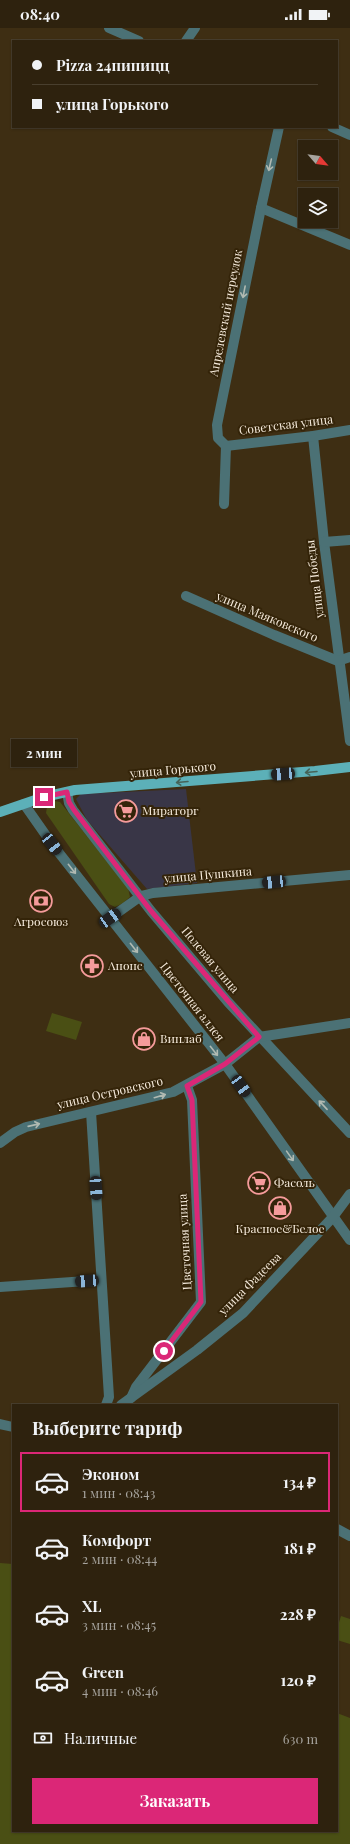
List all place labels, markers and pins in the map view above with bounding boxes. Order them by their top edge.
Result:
supermarket icon: Мираторг [113,798,139,824]
place label: Мираторг [142,802,199,818]
bank icon: Агросоюз [28,888,54,914]
place label: Агросоюз [13,913,68,929]
pharmacy icon: Анонс [79,953,105,979]
place label: Анонс [107,957,143,973]
shop icon: Винлаб [131,1026,157,1052]
place label: Винлаб [160,1030,202,1046]
supermarket icon: Фасоль [246,1170,272,1196]
place label: Фасоль [274,1174,315,1190]
shop icon: Красное&Белое [267,1195,293,1221]
place label: Красное&Белое [235,1220,325,1236]

